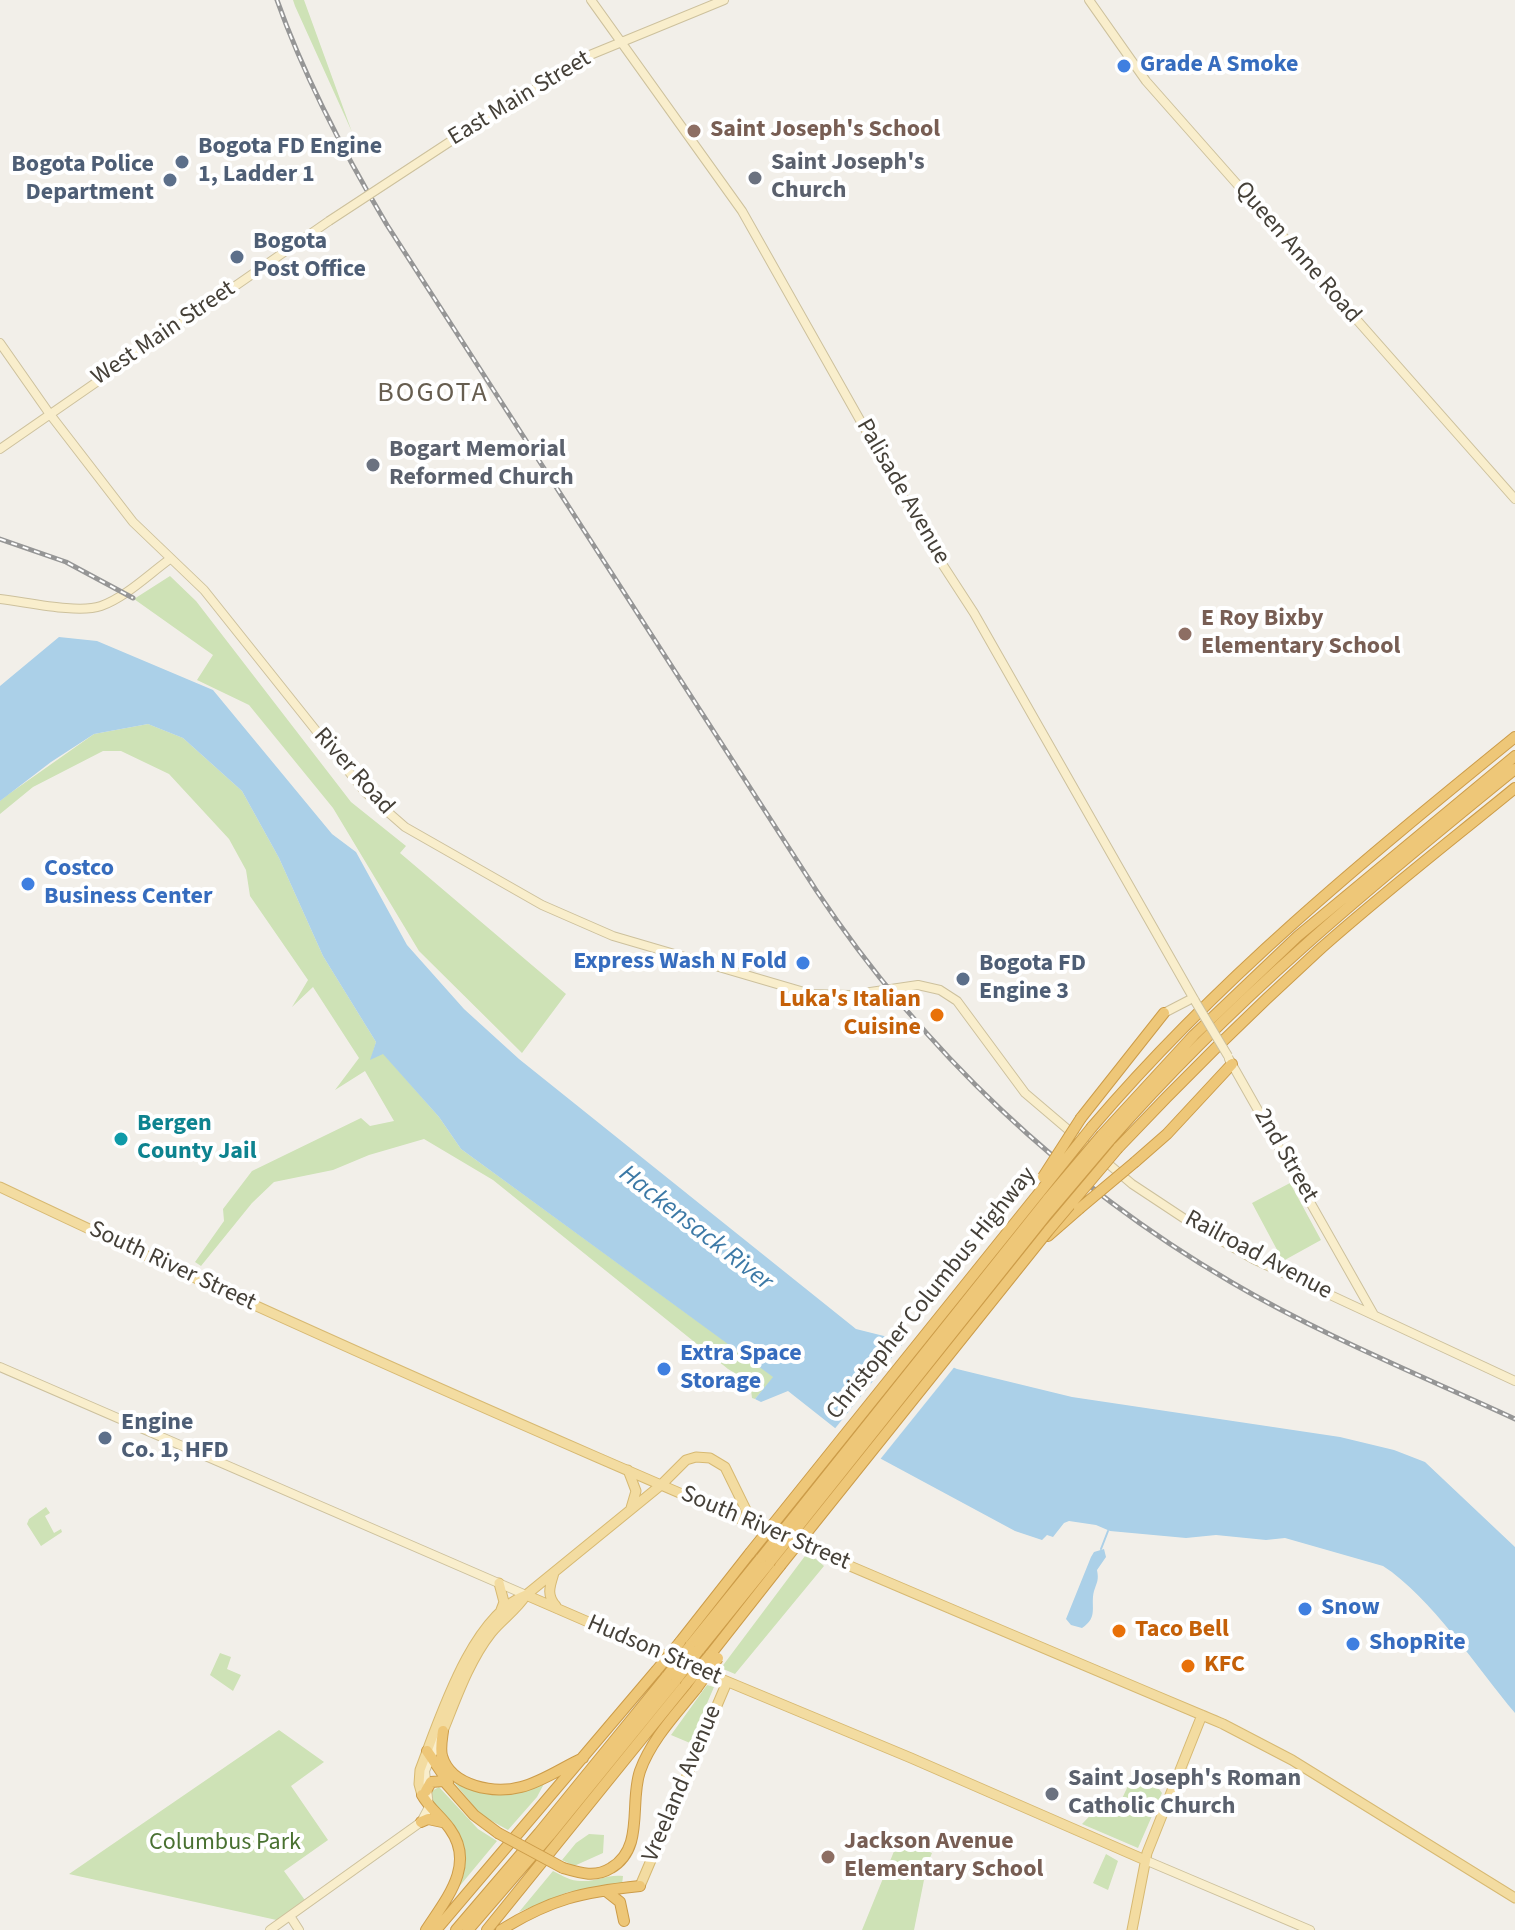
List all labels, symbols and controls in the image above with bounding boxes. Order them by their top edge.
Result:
street label: East Main Street [444,45,596,153]
place label: Grade A Smoke [1140,52,1299,80]
marker: Grade A Smoke [1115,57,1133,75]
place label: Saint Joseph's School [710,117,940,145]
marker: Saint Joseph's School [685,122,703,140]
place label: Bogota FD Engine 1, Ladder 1 [198,134,382,190]
place label: Saint Joseph's Church [771,150,925,206]
place label: Bogota Police Department [11,152,154,208]
marker: Bogota FD Engine 1, Ladder 1 [173,153,191,171]
marker: Saint Joseph's Church [746,169,764,187]
marker: Bogota Police Department [161,171,179,189]
street label: Queen Anne Road [1228,176,1366,330]
place label: Bogota Post Office [253,229,366,285]
marker: Bogota Post Office [228,248,246,266]
street label: West Main Street [87,275,241,393]
district label: BOGOTA [377,378,489,412]
street label: Palisade Avenue [849,414,955,570]
place label: Bogart Memorial Reformed Church [389,437,574,493]
marker: Bogart Memorial Reformed Church [364,456,382,474]
place label: E Roy Bixby Elementary School [1201,606,1400,662]
marker: E Roy Bixby Elementary School [1176,625,1194,643]
street label: River Road [306,723,400,821]
place label: Costco Business Center [44,856,212,912]
marker: Costco Business Center [19,875,37,893]
place label: Express Wash N Fold [573,949,787,977]
place label: Bogota FD Engine 3 [979,951,1086,1007]
marker: Express Wash N Fold [794,954,812,972]
marker: Bogota FD Engine 3 [954,970,972,988]
place label: Luka's Italian Cuisine [779,987,921,1043]
marker: Luka's Italian Cuisine [928,1006,946,1024]
street label: 2nd Street [1247,1104,1323,1208]
place label: Bergen County Jail [137,1111,256,1167]
marker: Bergen County Jail [112,1130,130,1148]
water label: Hackensack River [612,1159,778,1299]
street label: Christopher Columbus Highway [821,1162,1043,1426]
street label: Railroad Avenue [1179,1205,1337,1307]
street label: South River Street [84,1216,260,1318]
place label: Extra Space Storage [680,1341,802,1397]
marker: Extra Space Storage [655,1360,673,1378]
place label: Engine Co. 1, HFD [121,1410,229,1466]
marker: Engine Co. 1, HFD [96,1429,114,1447]
street label: South River Street [676,1480,854,1578]
place label: Snow [1321,1595,1380,1623]
marker: Snow [1296,1600,1314,1618]
street label: Hudson Street [582,1610,726,1692]
place label: Taco Bell [1135,1617,1229,1645]
marker: Taco Bell [1110,1622,1128,1640]
place label: ShopRite [1369,1630,1466,1658]
marker: ShopRite [1344,1635,1362,1653]
place label: KFC [1204,1652,1245,1680]
marker: KFC [1179,1657,1197,1675]
street label: Vreeland Avenue [637,1701,729,1867]
place label: Saint Joseph's Roman Catholic Church [1068,1766,1301,1822]
marker: Saint Joseph's Roman Catholic Church [1043,1785,1061,1803]
place label: Jackson Avenue Elementary School [844,1829,1043,1885]
park label: Columbus Park [149,1830,301,1858]
marker: Jackson Avenue Elementary School [819,1848,837,1866]

